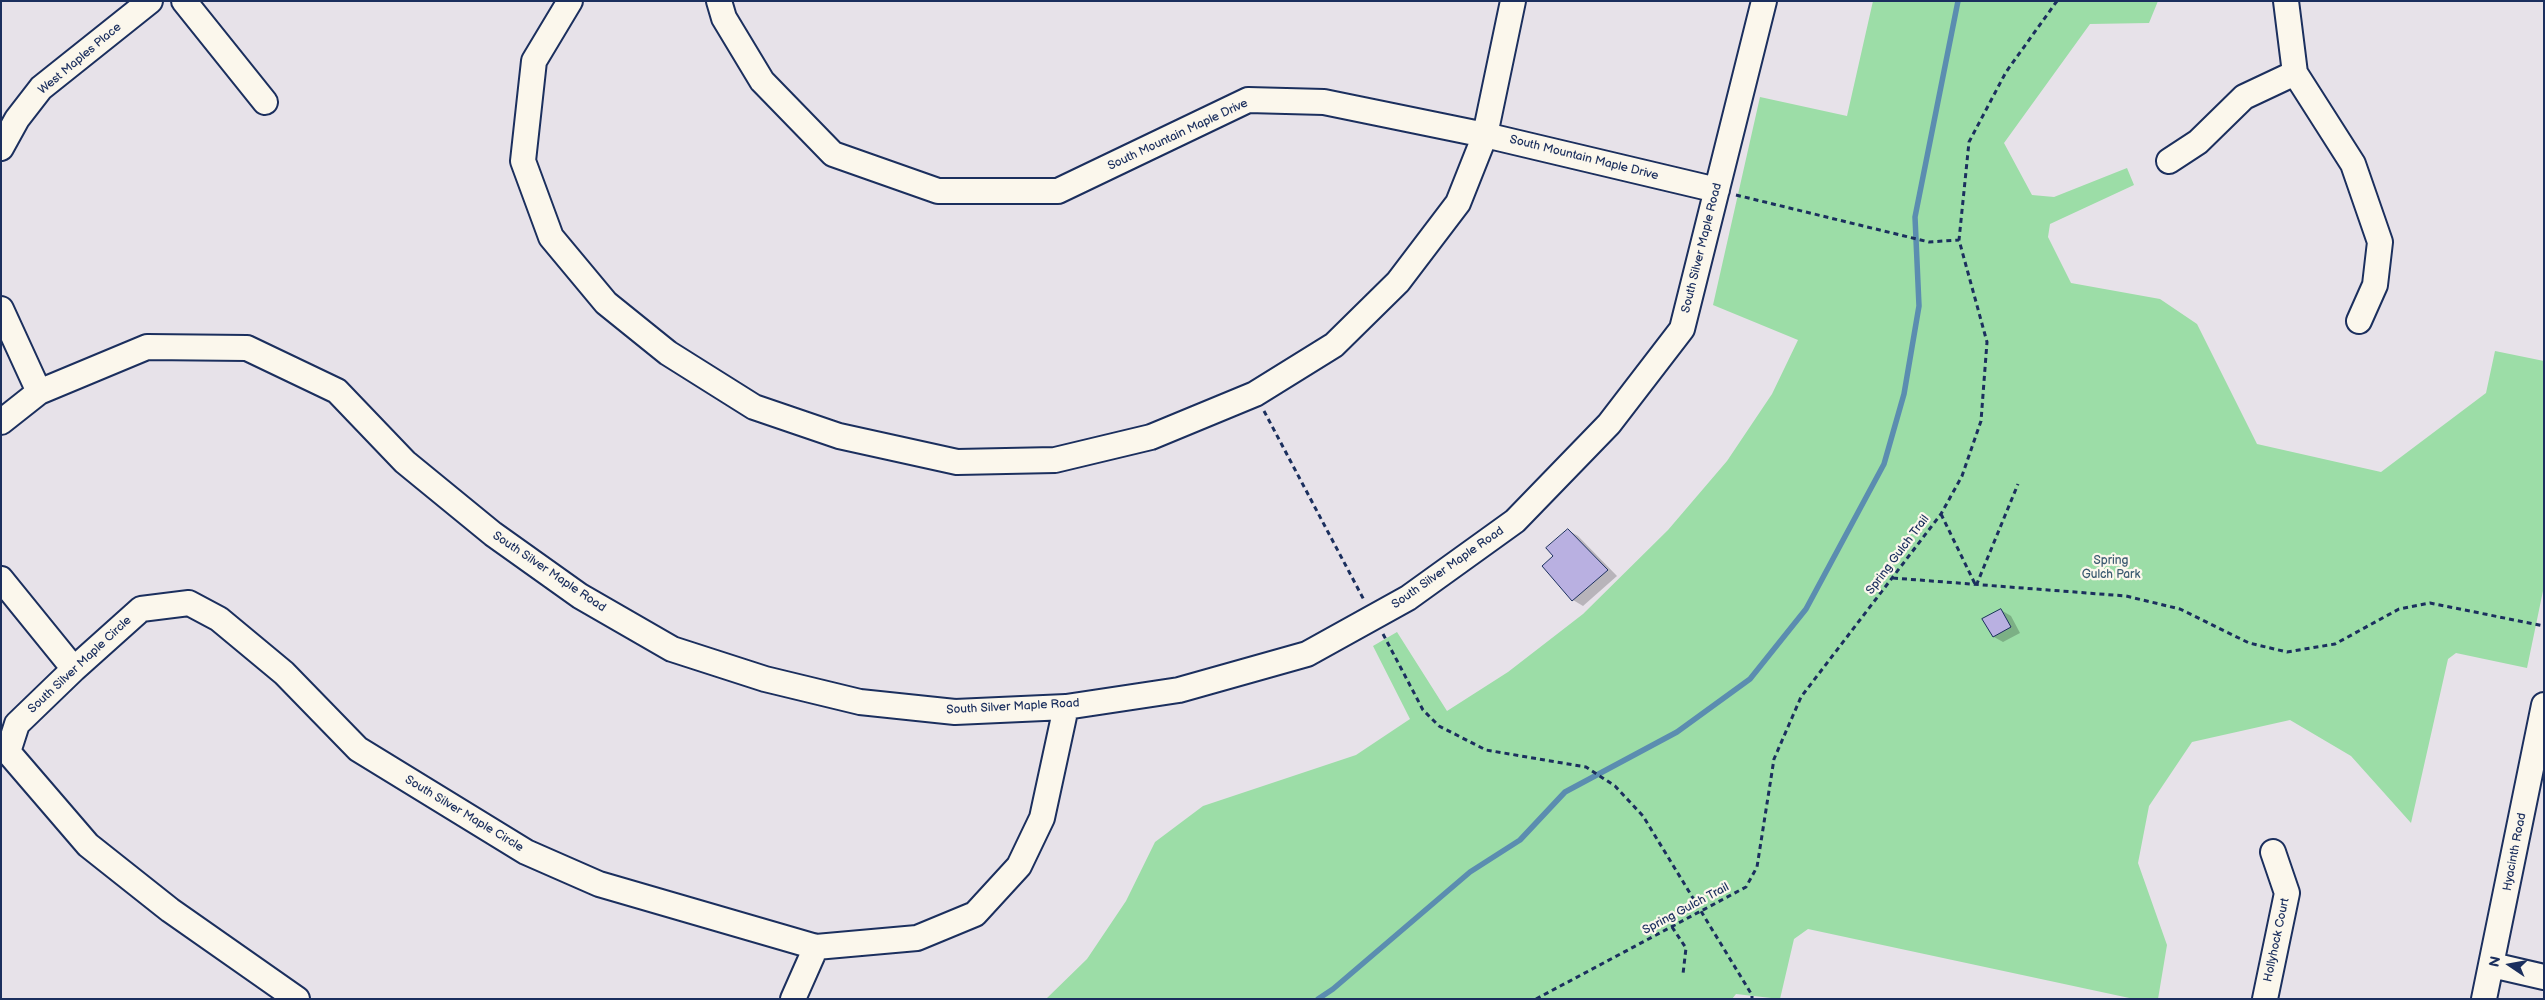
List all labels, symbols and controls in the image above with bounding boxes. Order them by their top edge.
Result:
street label: West Maples Place [36,20,124,98]
street label: South Mountain Maple Drive [1106,96,1250,174]
street label: South Mountain Maple Drive [1508,133,1660,183]
street label: South Silver Maple Road [1679,182,1725,314]
street label: Spring Gulch Trail [1863,512,1933,598]
street label: South Silver Maple Road [1389,524,1507,612]
street label: South Silver Maple Road [490,529,608,615]
park label: Spring Gulch Park [2082,554,2140,582]
street label: South Silver Maple Circle [25,613,135,717]
street label: South Silver Maple Road [946,696,1080,718]
street label: South Silver Maple Circle [402,773,526,855]
street label: Hyacinth Road [2500,812,2530,892]
street label: Spring Gulch Trail [1640,880,1732,938]
street label: Hollyhock Court [2261,897,2293,983]
north arrow [2485,940,2535,990]
text: N [2485,955,2504,969]

